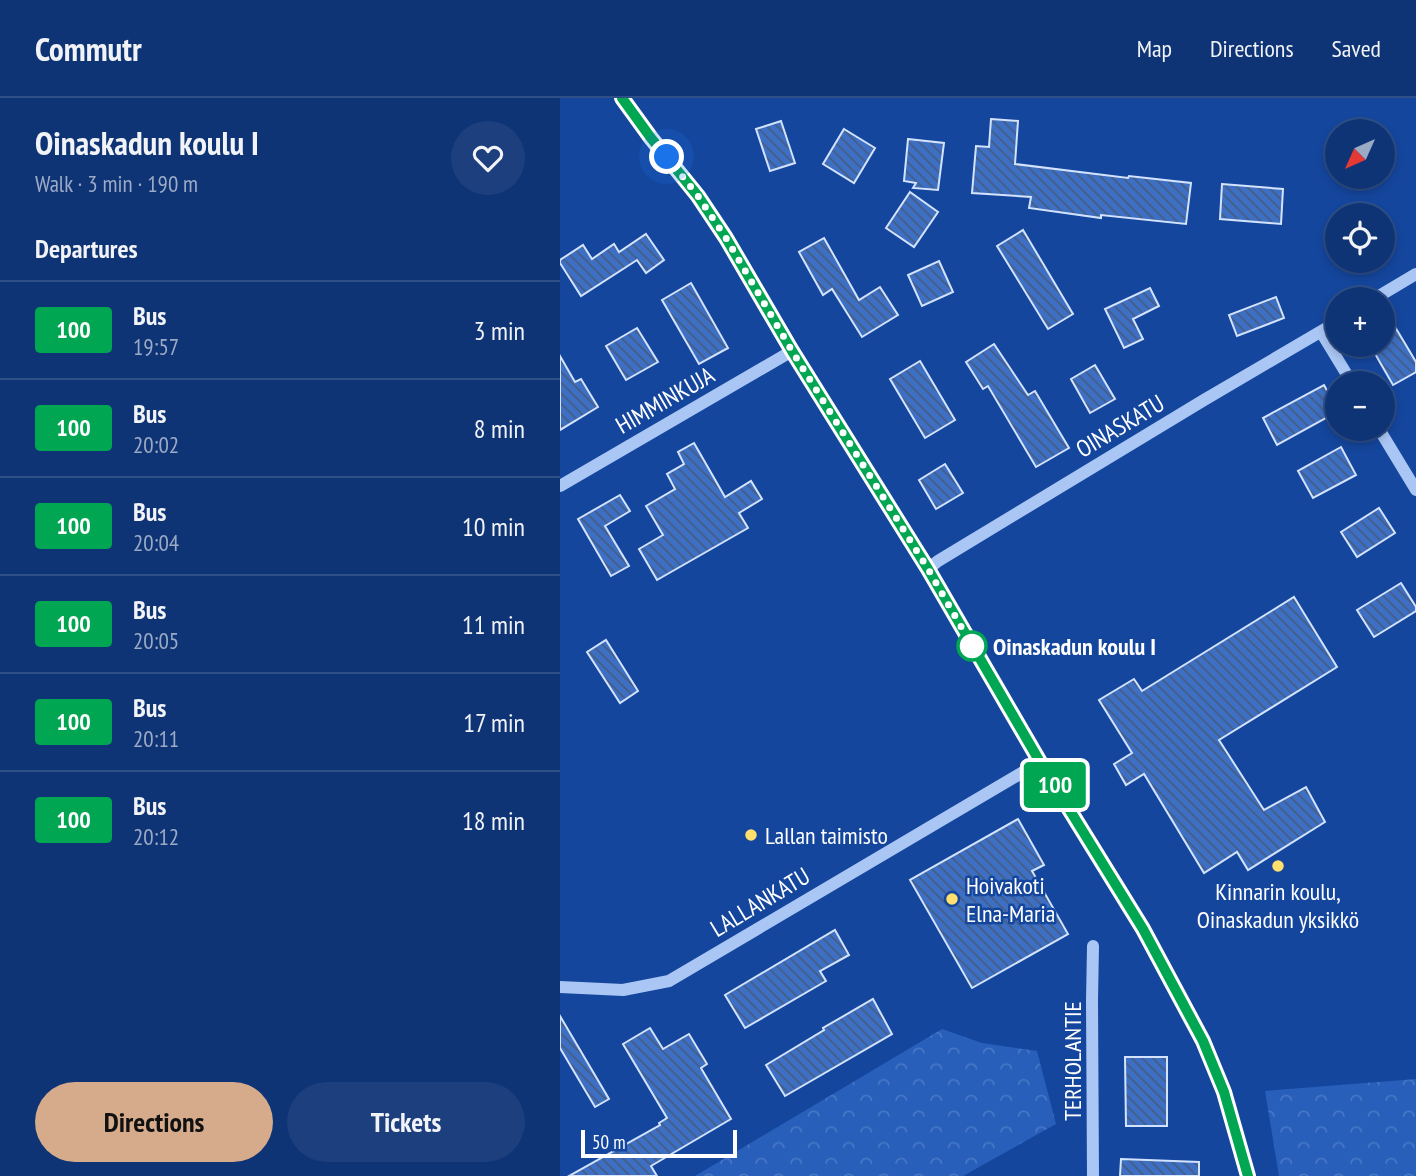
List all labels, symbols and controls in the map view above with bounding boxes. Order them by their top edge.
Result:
text: Commutr [35,27,142,70]
text: Map [1137,33,1172,64]
text: Directions [1210,33,1294,64]
text: Saved [1332,33,1381,64]
north arrow [1325,119,1395,189]
map controls [1325,119,1395,441]
text: Oinaskadun koulu I [35,121,259,164]
button: heart [451,121,525,195]
your location [649,139,684,174]
text: Walk · 3 min · 190 m [35,169,198,198]
button: locate [1325,203,1395,273]
text: Departures [35,232,138,265]
button: + [1325,287,1395,357]
text: Bus [133,299,166,332]
text: 100 [56,314,91,345]
text: 3 min [474,314,525,347]
text: 19:57 [133,332,179,361]
street label: HIMMINKUJA [610,359,721,441]
button: − [1325,371,1395,441]
street label: OINASKATU [1070,388,1170,464]
text: Bus [133,397,166,430]
text: 100 [56,412,91,443]
text: 8 min [474,412,525,445]
text: 20:02 [133,430,179,459]
text: Bus [133,495,166,528]
text: 100 [56,510,91,541]
text: 10 min [462,510,525,543]
text: 20:04 [133,528,179,557]
text: Bus [133,593,166,626]
text: 100 [56,608,91,639]
text: 11 min [462,608,525,641]
text: 20:05 [133,626,179,655]
marker: Oinaskadun koulu I [957,631,987,661]
place label: Oinaskadun koulu I [993,631,1156,662]
text: Bus [133,691,166,724]
text: 100 [56,706,91,737]
text: 17 min [463,706,525,739]
text: 20:11 [133,724,179,753]
line badge: 100 [1015,762,1095,808]
text: 100 [1038,769,1072,800]
text: Bus [133,789,166,822]
text: 100 [56,804,91,835]
text: 18 min [462,804,525,837]
place label: Lallan taimisto [765,820,888,851]
text: 20:12 [133,822,179,851]
marker: Lallan taimisto [743,827,759,843]
marker: Kinnarin koulu, Oinaskadun yksikkö [1270,858,1286,874]
street label: LALLANKATU [705,860,815,944]
place label: Hoivakoti Elna-Maria [966,870,1055,929]
place label: Kinnarin koulu, Oinaskadun yksikkö [1197,876,1359,935]
marker: Hoivakoti Elna-Maria [944,891,960,907]
street label: TERHOLANTIE [1057,1001,1088,1121]
button: Directions [35,1082,273,1162]
button: Tickets [287,1082,525,1162]
scale bar [581,1127,737,1159]
text: 50 m [592,1130,626,1154]

